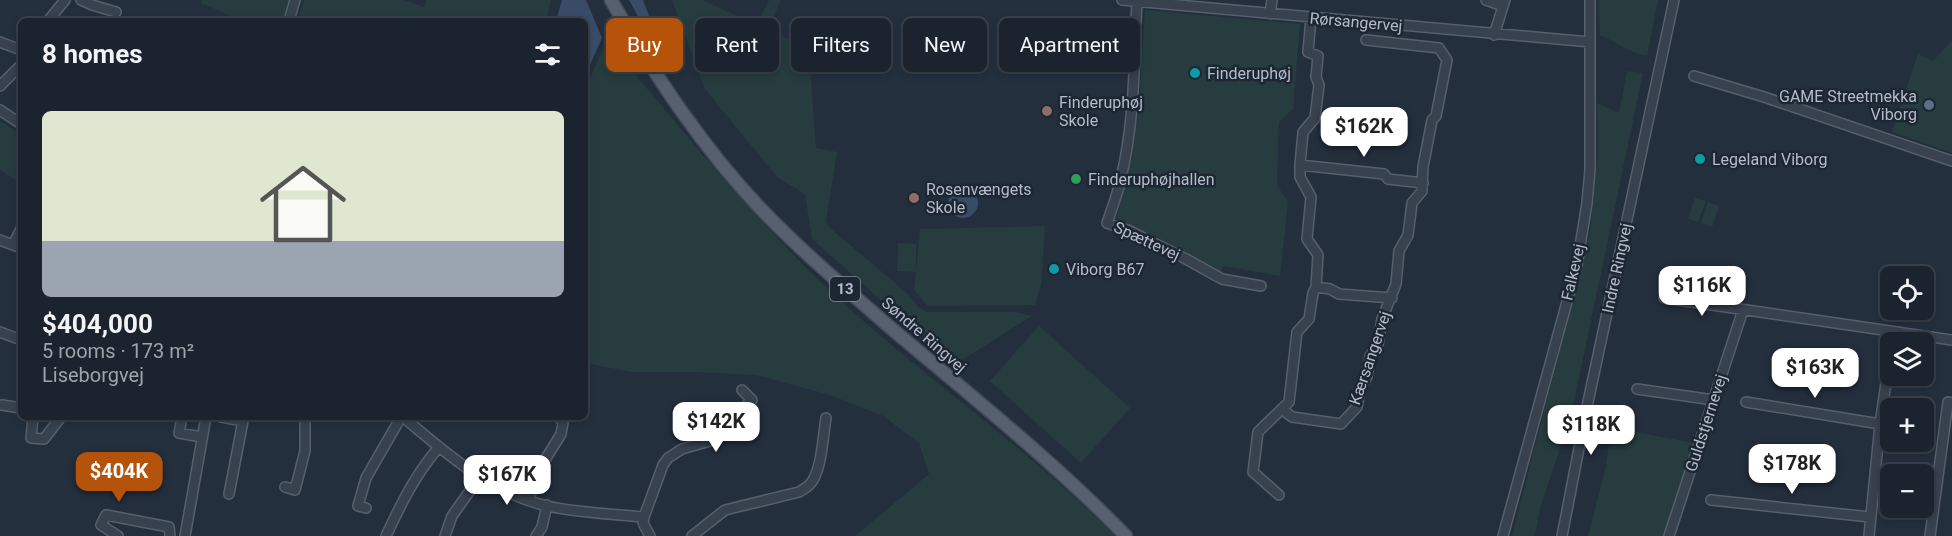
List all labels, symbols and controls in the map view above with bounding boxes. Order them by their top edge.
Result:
street label: Rørsangervej [1309,8,1403,36]
chip: Buy [606,18,683,72]
chip: Rent [695,18,779,72]
chip: Filters [791,18,891,72]
chip: New [903,18,987,72]
chip: Apartment [999,18,1140,72]
icon: filters [531,38,564,71]
text: 8 homes [42,39,143,69]
place label: Finderuphøj [1207,64,1291,83]
marker: Finderuphøj [1188,66,1202,80]
place label: GAME Streetmekka Viborg [1779,87,1917,124]
place label: Finderuphøj Skole [1059,93,1143,130]
marker: GAME Streetmekka Viborg [1922,98,1936,112]
marker: Finderuphøj Skole [1040,104,1054,118]
pin: $162K [1322,107,1406,158]
text: $162K [1335,114,1393,138]
icon: home [249,150,357,258]
place label: Legeland Viborg [1712,150,1827,169]
marker: Legeland Viborg [1693,152,1707,166]
place label: Finderuphøjhallen [1088,170,1215,189]
marker: Finderuphøjhallen [1069,172,1083,186]
place label: Rosenvængets Skole [926,180,1032,217]
marker: Rosenvængets Skole [907,191,921,205]
street label: Spættevej [1111,217,1183,265]
street label: Indre Ringvej [1598,221,1636,315]
street label: Falkevej [1557,242,1589,302]
place label: Viborg B67 [1066,260,1144,279]
marker: Viborg B67 [1047,262,1061,276]
pin: $116K [1660,266,1744,317]
map controls [1880,266,1934,518]
button: locate [1880,266,1934,320]
text: $116K [1673,273,1731,297]
road number: 13 [830,277,860,301]
street label: Søndre Ringvej [878,293,970,377]
text: $404,000 [42,309,153,339]
street label: Kærsangervej [1345,309,1395,407]
button: layers [1880,332,1934,386]
text: 5 rooms · 173 m² [42,339,194,363]
pin: $163K [1773,348,1857,399]
text: $163K [1786,355,1844,379]
text: Liseborgvej [42,363,144,387]
street label: Guldstjernevej [1681,372,1731,474]
button: + [1880,398,1934,452]
pin: $142K [674,402,758,453]
pin: $118K [1549,405,1633,456]
text: $142K [687,409,745,433]
text: $118K [1562,412,1620,436]
pin: $178K [1750,444,1834,495]
text: $178K [1763,451,1821,475]
pin: $404K [77,452,161,503]
pin: $167K [465,455,549,506]
text: $404K [90,459,148,483]
text: $167K [478,462,536,486]
button: − [1880,464,1934,518]

